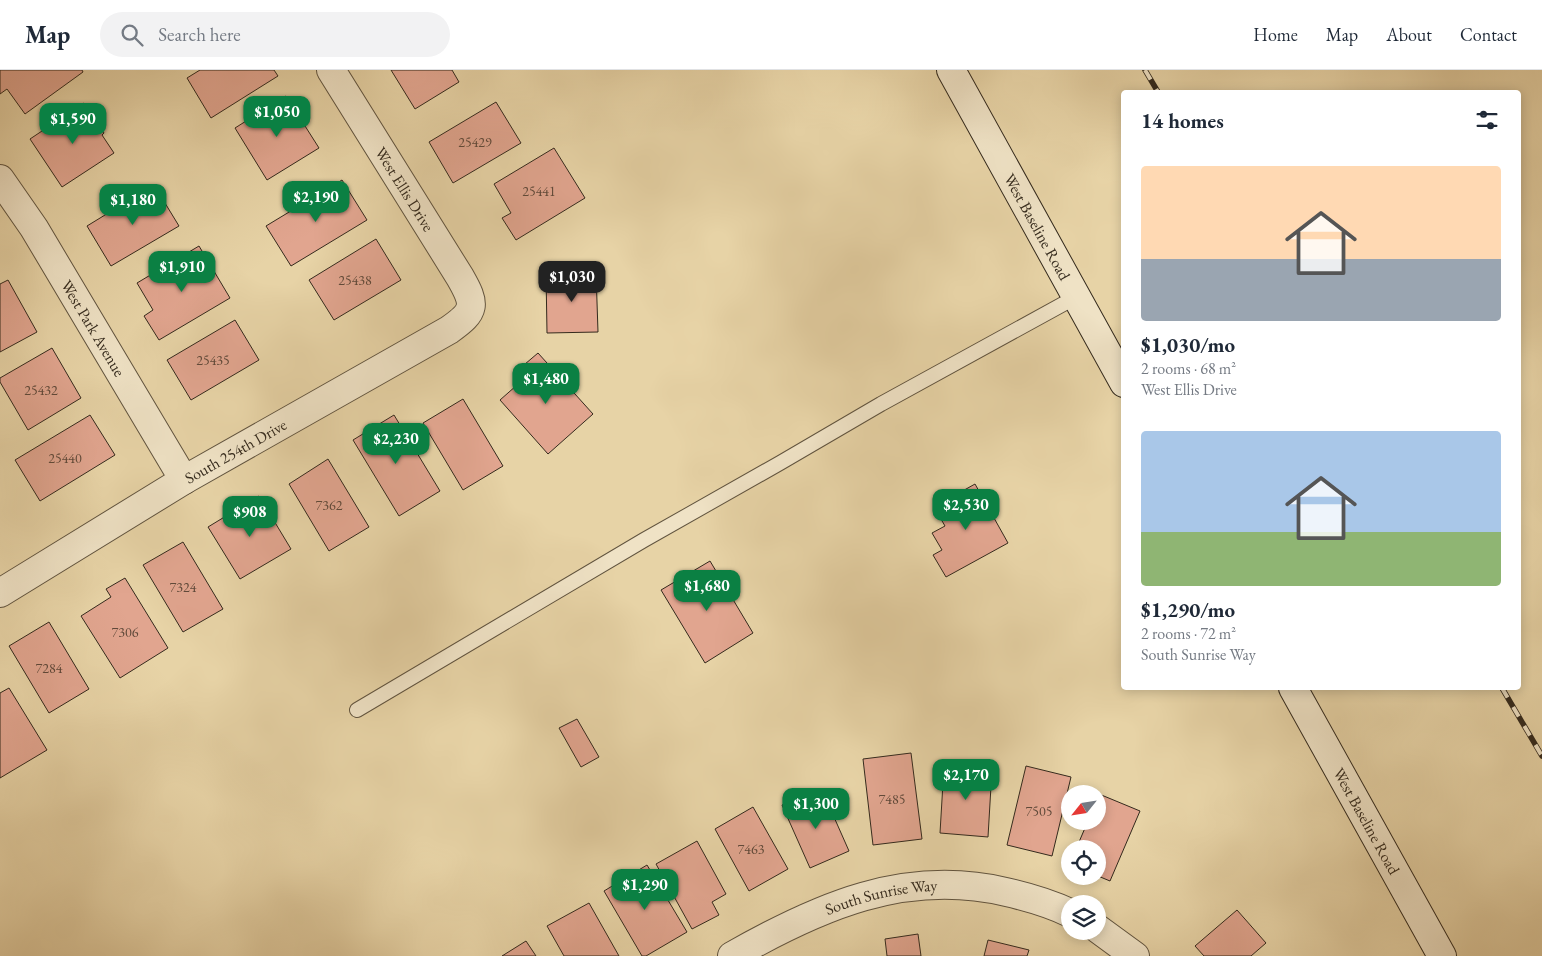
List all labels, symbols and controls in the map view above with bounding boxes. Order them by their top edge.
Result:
search box [100,12,450,57]
text: Map [25,19,70,50]
icon: search [118,21,146,49]
text: Search here [158,22,241,47]
text: Home [1253,23,1298,46]
text: Map [1326,23,1358,46]
text: About [1386,23,1432,46]
text: Contact [1460,23,1517,46]
pin: $1,050 [236,96,318,138]
text: $1,050 [254,101,300,122]
pin: $1,590 [32,102,114,145]
icon: filters [1473,106,1501,134]
text: 14 homes [1141,107,1224,134]
text: $1,590 [50,108,96,129]
house number: 25429 [458,133,492,151]
street label: West Ellis Drive [370,143,439,235]
street label: West Baseline Road [999,170,1076,285]
pin: $2,190 [275,180,357,223]
house number: 25441 [522,182,556,200]
pin: $1,180 [92,184,174,226]
text: $2,190 [293,186,339,207]
text: $1,180 [110,189,156,210]
icon: home [1276,198,1366,288]
pin: $1,910 [141,250,223,293]
text: $1,910 [159,256,205,277]
pin: $1,030 [531,260,613,303]
text: $1,030 [549,266,595,287]
house number: 25438 [338,271,372,289]
street label: West Park Avenue [56,276,130,381]
text: $1,030/mo [1141,331,1235,358]
house number: 25435 [196,351,230,369]
text: 2 rooms · 68 m² [1141,358,1236,379]
pin: $1,480 [505,362,587,405]
text: $1,480 [523,368,569,389]
text: West Ellis Drive [1141,379,1237,400]
house number: 25432 [24,381,58,399]
street label: South 254th Drive [181,414,290,489]
pin: $2,230 [355,422,437,465]
text: $2,230 [373,428,419,449]
house number: 25440 [48,449,82,467]
icon: home [1276,463,1366,553]
pin: $2,530 [925,488,1007,531]
text: $2,530 [943,494,989,515]
pin: $908 [220,496,280,538]
house number: 7362 [316,496,343,514]
text: $908 [234,501,266,522]
pin: $1,680 [666,570,748,612]
text: $1,680 [684,575,730,596]
house number: 7324 [170,578,197,596]
text: $1,290/mo [1141,596,1235,623]
house number: 7306 [112,623,139,641]
text: 2 rooms · 72 m² [1141,623,1236,644]
text: South Sunrise Way [1141,644,1256,665]
house number: 7284 [36,659,63,677]
pin: $2,170 [925,758,1007,801]
text: $2,170 [943,764,989,785]
street label: West Baseline Road [1328,764,1405,879]
north arrow [1061,785,1106,830]
map controls [1061,785,1106,940]
pin: $1,300 [775,788,857,830]
house number: 7485 [879,790,905,808]
text: $1,300 [793,793,839,814]
house number: 7505 [1026,802,1052,820]
house number: 7463 [738,840,765,858]
button: locate [1061,840,1106,885]
pin: $1,290 [604,868,686,911]
text: $1,290 [622,874,668,895]
street label: South Sunrise Way [822,875,939,920]
button: layers [1061,895,1106,940]

